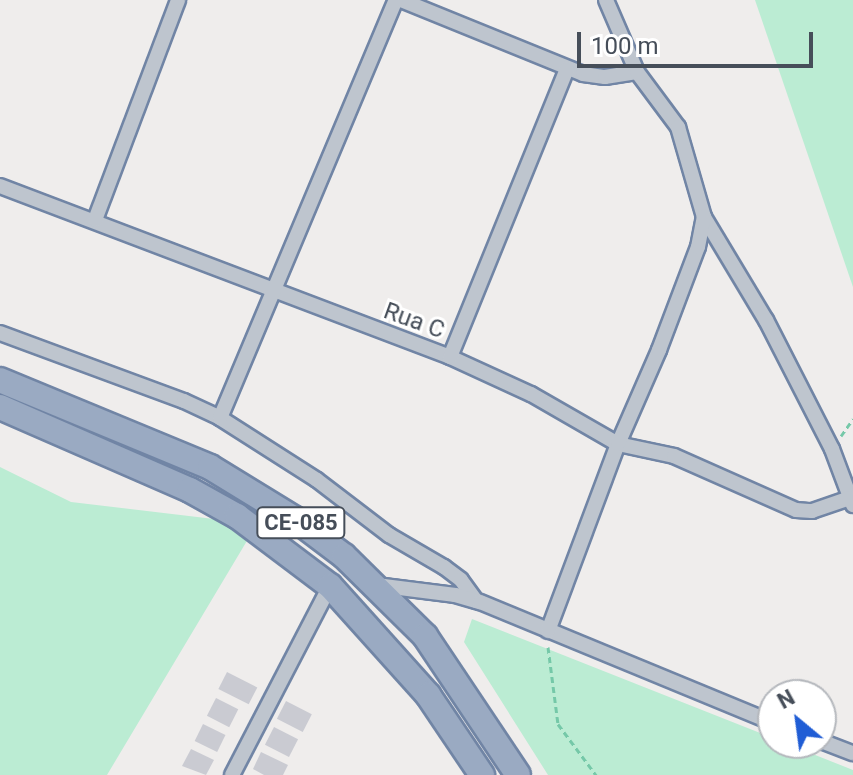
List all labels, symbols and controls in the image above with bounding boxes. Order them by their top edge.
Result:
scale bar [581,16,817,66]
text: 100 m [591,32,658,60]
street label: Rua C [380,297,448,345]
road number: CE-085 [255,505,347,541]
north arrow [757,679,837,759]
text: N [773,685,799,714]

